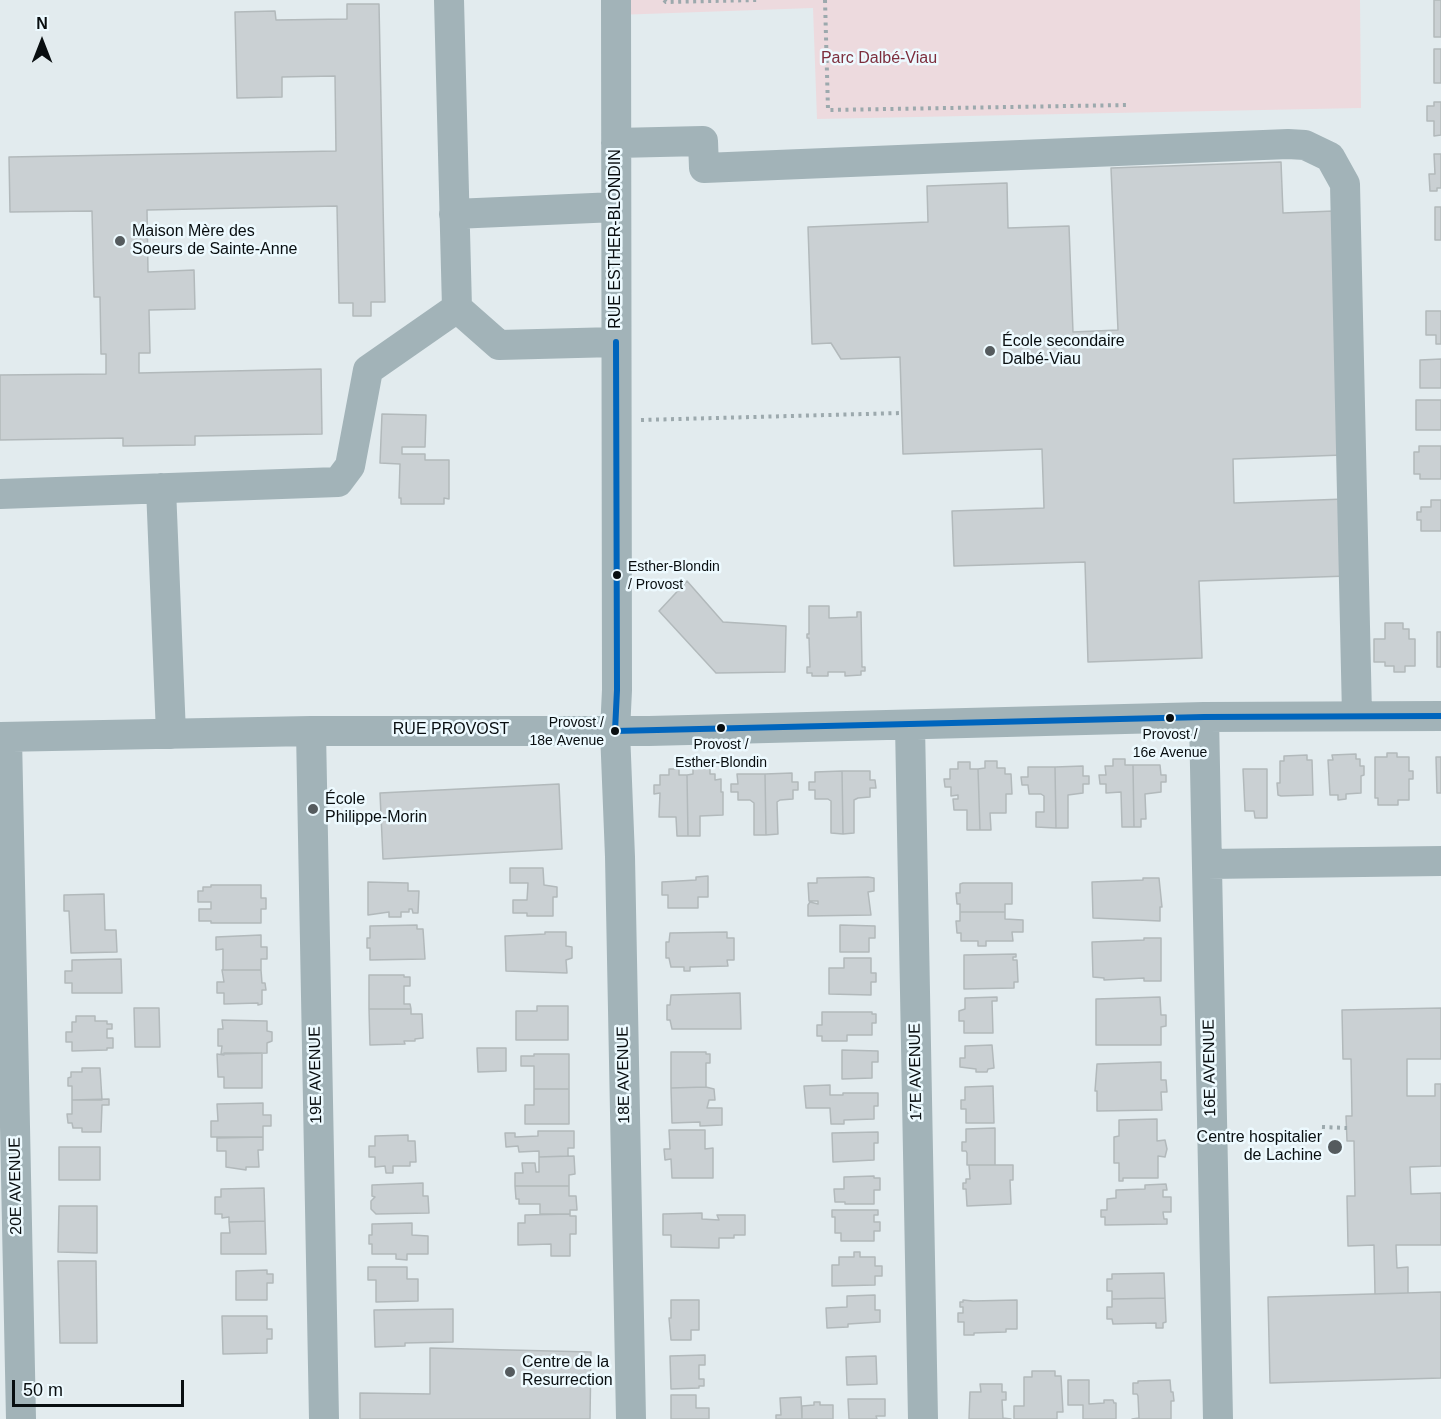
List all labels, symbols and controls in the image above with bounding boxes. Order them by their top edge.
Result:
north arrow [12,12,72,72]
text: N [36,15,48,32]
park label: Parc Dalbé-Viau [821,49,937,69]
street label: RUE ESTHER-BLONDIN [606,149,626,329]
place label: Maison Mère des Soeurs de Sainte-Anne [132,222,297,260]
marker: Maison Mère des Soeurs de Sainte-Anne [113,234,127,248]
place label: École secondaire Dalbé-Viau [1002,332,1125,370]
marker: École secondaire Dalbé-Viau [983,344,997,358]
place label: Esther-Blondin / Provost [628,559,720,592]
marker: Esther-Blondin / Provost [611,569,623,581]
marker: Provost / 16e Avenue [1164,712,1176,724]
place label: Provost / 18e Avenue [530,715,604,748]
street label: RUE PROVOST [393,720,509,740]
marker: Provost / Esther-Blondin [715,722,727,734]
marker: Provost / 18e Avenue [609,725,621,737]
place label: Provost / 16e Avenue [1133,727,1207,760]
place label: Provost / Esther-Blondin [675,737,767,770]
place label: École Philippe-Morin [325,790,427,828]
marker: École Philippe-Morin [306,802,320,816]
street label: 16E AVENUE [1200,1019,1220,1117]
street label: 17E AVENUE [906,1023,926,1121]
street label: 19E AVENUE [306,1026,326,1124]
street label: 18E AVENUE [614,1026,634,1124]
place label: Centre hospitalier de Lachine [1197,1128,1322,1166]
street label: 20E AVENUE [6,1137,26,1235]
marker: Centre hospitalier de Lachine [1326,1138,1344,1156]
place label: Centre de la Resurrection [522,1353,613,1391]
marker: Centre de la Resurrection [503,1365,517,1379]
scale bar [15,1368,188,1406]
text: 50 m [23,1380,63,1400]

